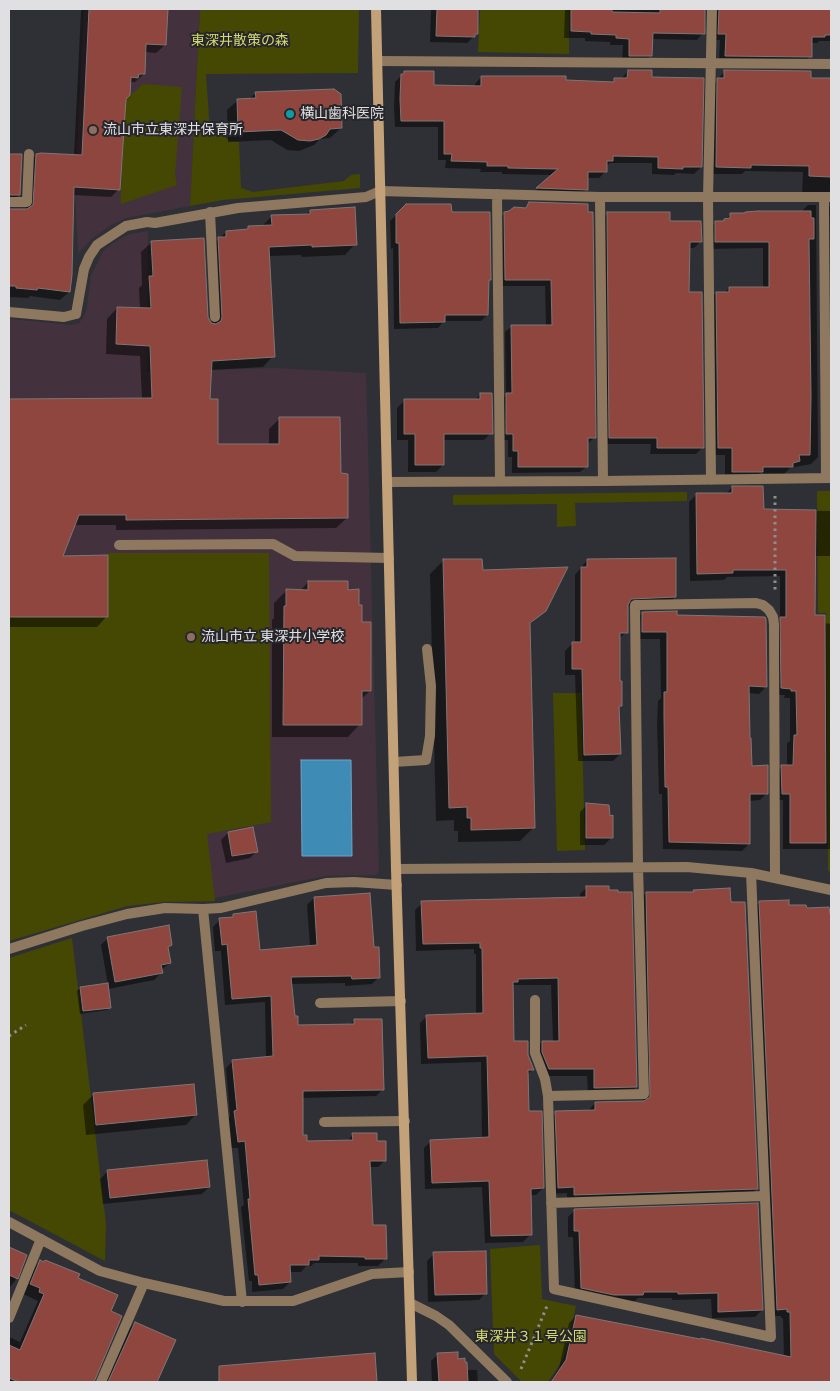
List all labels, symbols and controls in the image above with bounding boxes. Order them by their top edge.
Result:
park label: 東深井散策の森 [191,33,289,49]
place label: 横山歯科医院 [300,106,384,122]
marker: 横山歯科医院 [284,108,296,120]
place label: 流山市立東深井保育所 [103,122,243,138]
marker: 流山市立東深井保育所 [87,124,99,136]
place label: 流山市立 東深井小学校 [201,629,344,645]
marker: 流山市立 東深井小学校 [185,631,197,643]
park label: 東深井３１号公園 [475,1329,587,1345]

